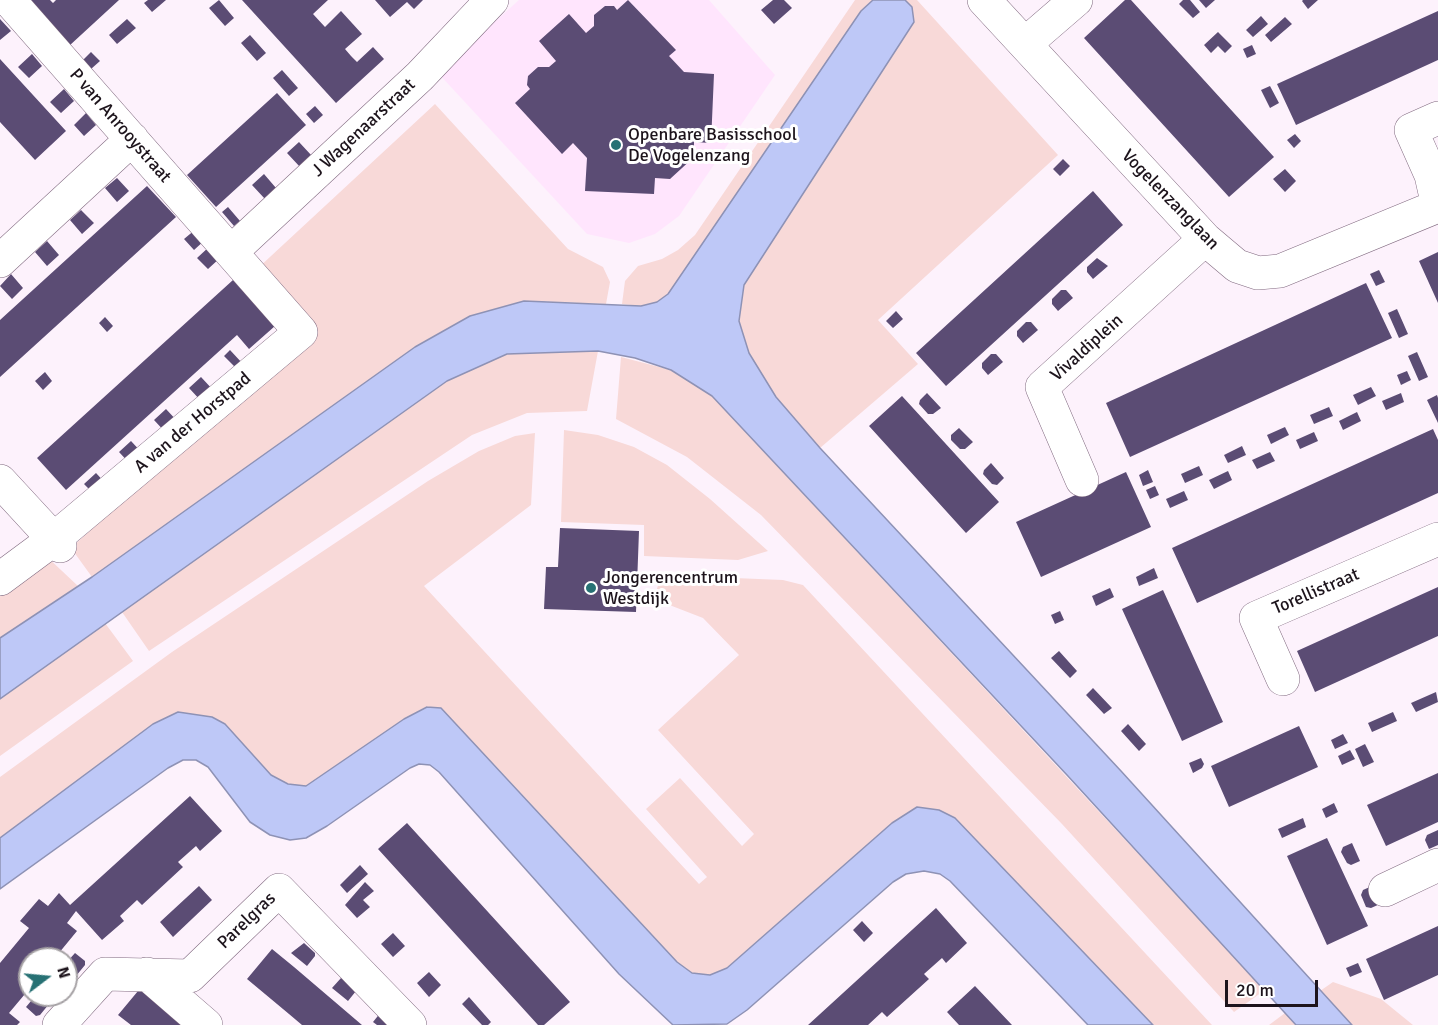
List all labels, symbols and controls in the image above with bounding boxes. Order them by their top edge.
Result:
street label: P van Anrooystraat [65,64,175,188]
street label: J Wagenaarstraat [308,74,420,182]
place label: Openbare Basisschool De Vogelenzang [628,124,797,166]
marker: Openbare Basisschool De Vogelenzang [609,138,623,152]
street label: Vogelenzanglaan [1117,145,1223,255]
street label: Vivaldiplein [1046,310,1128,386]
street label: A van der Horstpad [130,368,256,478]
street label: Torellistraat [1269,564,1363,620]
place label: Jongerencentrum Westdijk [603,567,738,610]
marker: Jongerencentrum Westdijk [584,581,598,595]
street label: Parelgras [213,888,281,954]
north arrow [18,947,78,1007]
text: N [52,964,75,981]
scale bar [1228,968,1321,1006]
text: 20 m [1236,979,1274,1001]

